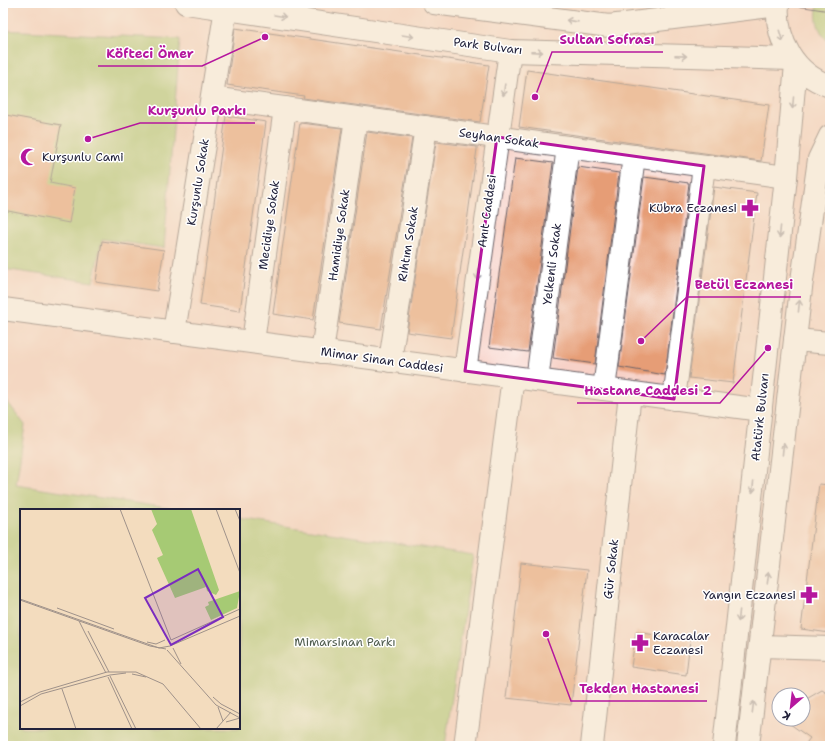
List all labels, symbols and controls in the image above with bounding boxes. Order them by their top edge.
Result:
one-way arrow [273,12,286,20]
one-way arrow [566,18,579,25]
callout: Sultan Sofrası [552,27,663,52]
one-way arrow [778,30,785,43]
text: Sultan Sofrası [560,31,654,48]
one-way arrow [401,32,414,40]
street label: Park Bulvarı [453,34,523,58]
callout: Köfteci Ömer [98,41,202,66]
text: Köfteci Ömer [106,45,194,62]
one-way arrow [530,48,543,55]
one-way arrow [674,52,687,60]
one-way arrow [500,83,508,96]
one-way arrow [789,96,796,109]
callout: Kurşunlu Parkı [140,98,255,123]
text: Kurşunlu Parkı [148,102,246,119]
street label: Seyhan Sokak [458,124,540,152]
street label: Kurşunlu Sokak [183,137,213,227]
mosque icon: Kurşunlu Cami [19,147,39,167]
place label: Kurşunlu Cami [42,149,124,165]
street label: Anıt Caddesi [474,173,500,249]
street label: Mecidiye Sokak [255,179,283,271]
street label: Hamidiye Sokak [325,188,353,282]
pharmacy icon: Kübra Eczanesi [740,198,760,218]
place label: Kübra Eczanesi [649,200,737,216]
street label: Rıhtım Sokak [394,205,422,283]
street label: Yelkenli Sokak [539,222,565,306]
one-way arrow [777,225,784,238]
one-way arrow [474,267,482,280]
callout: Betül Eczanesi [687,272,801,297]
text: Betül Eczanesi [695,276,793,293]
one-way arrow [795,300,802,313]
street label: Mimar Sinan Caddesi [320,343,444,377]
street label: Atatürk Bulvarı [747,372,773,462]
callout: Hastane Caddesi 2 [577,378,720,403]
text: Hastane Caddesi 2 [584,382,712,399]
one-way arrow [779,443,787,456]
one-way arrow [749,480,756,493]
inset map [20,509,240,729]
street label: Gür Sokak [600,538,622,600]
one-way arrow [765,572,772,585]
pharmacy icon: Yangın Eczanesi [799,585,819,605]
place label: Yangın Eczanesi [703,587,796,603]
one-way arrow [735,609,742,622]
place label: Karacalar Eczanesi [653,628,710,658]
pharmacy icon: Karacalar Eczanesi [630,633,650,653]
park label: Mimarsinan Parkı [294,634,396,650]
callout: Tekden Hastanesi [571,676,707,701]
text: Tekden Hastanesi [579,680,699,697]
north arrow [771,687,811,727]
one-way arrow [749,701,757,714]
text: K [779,707,793,724]

